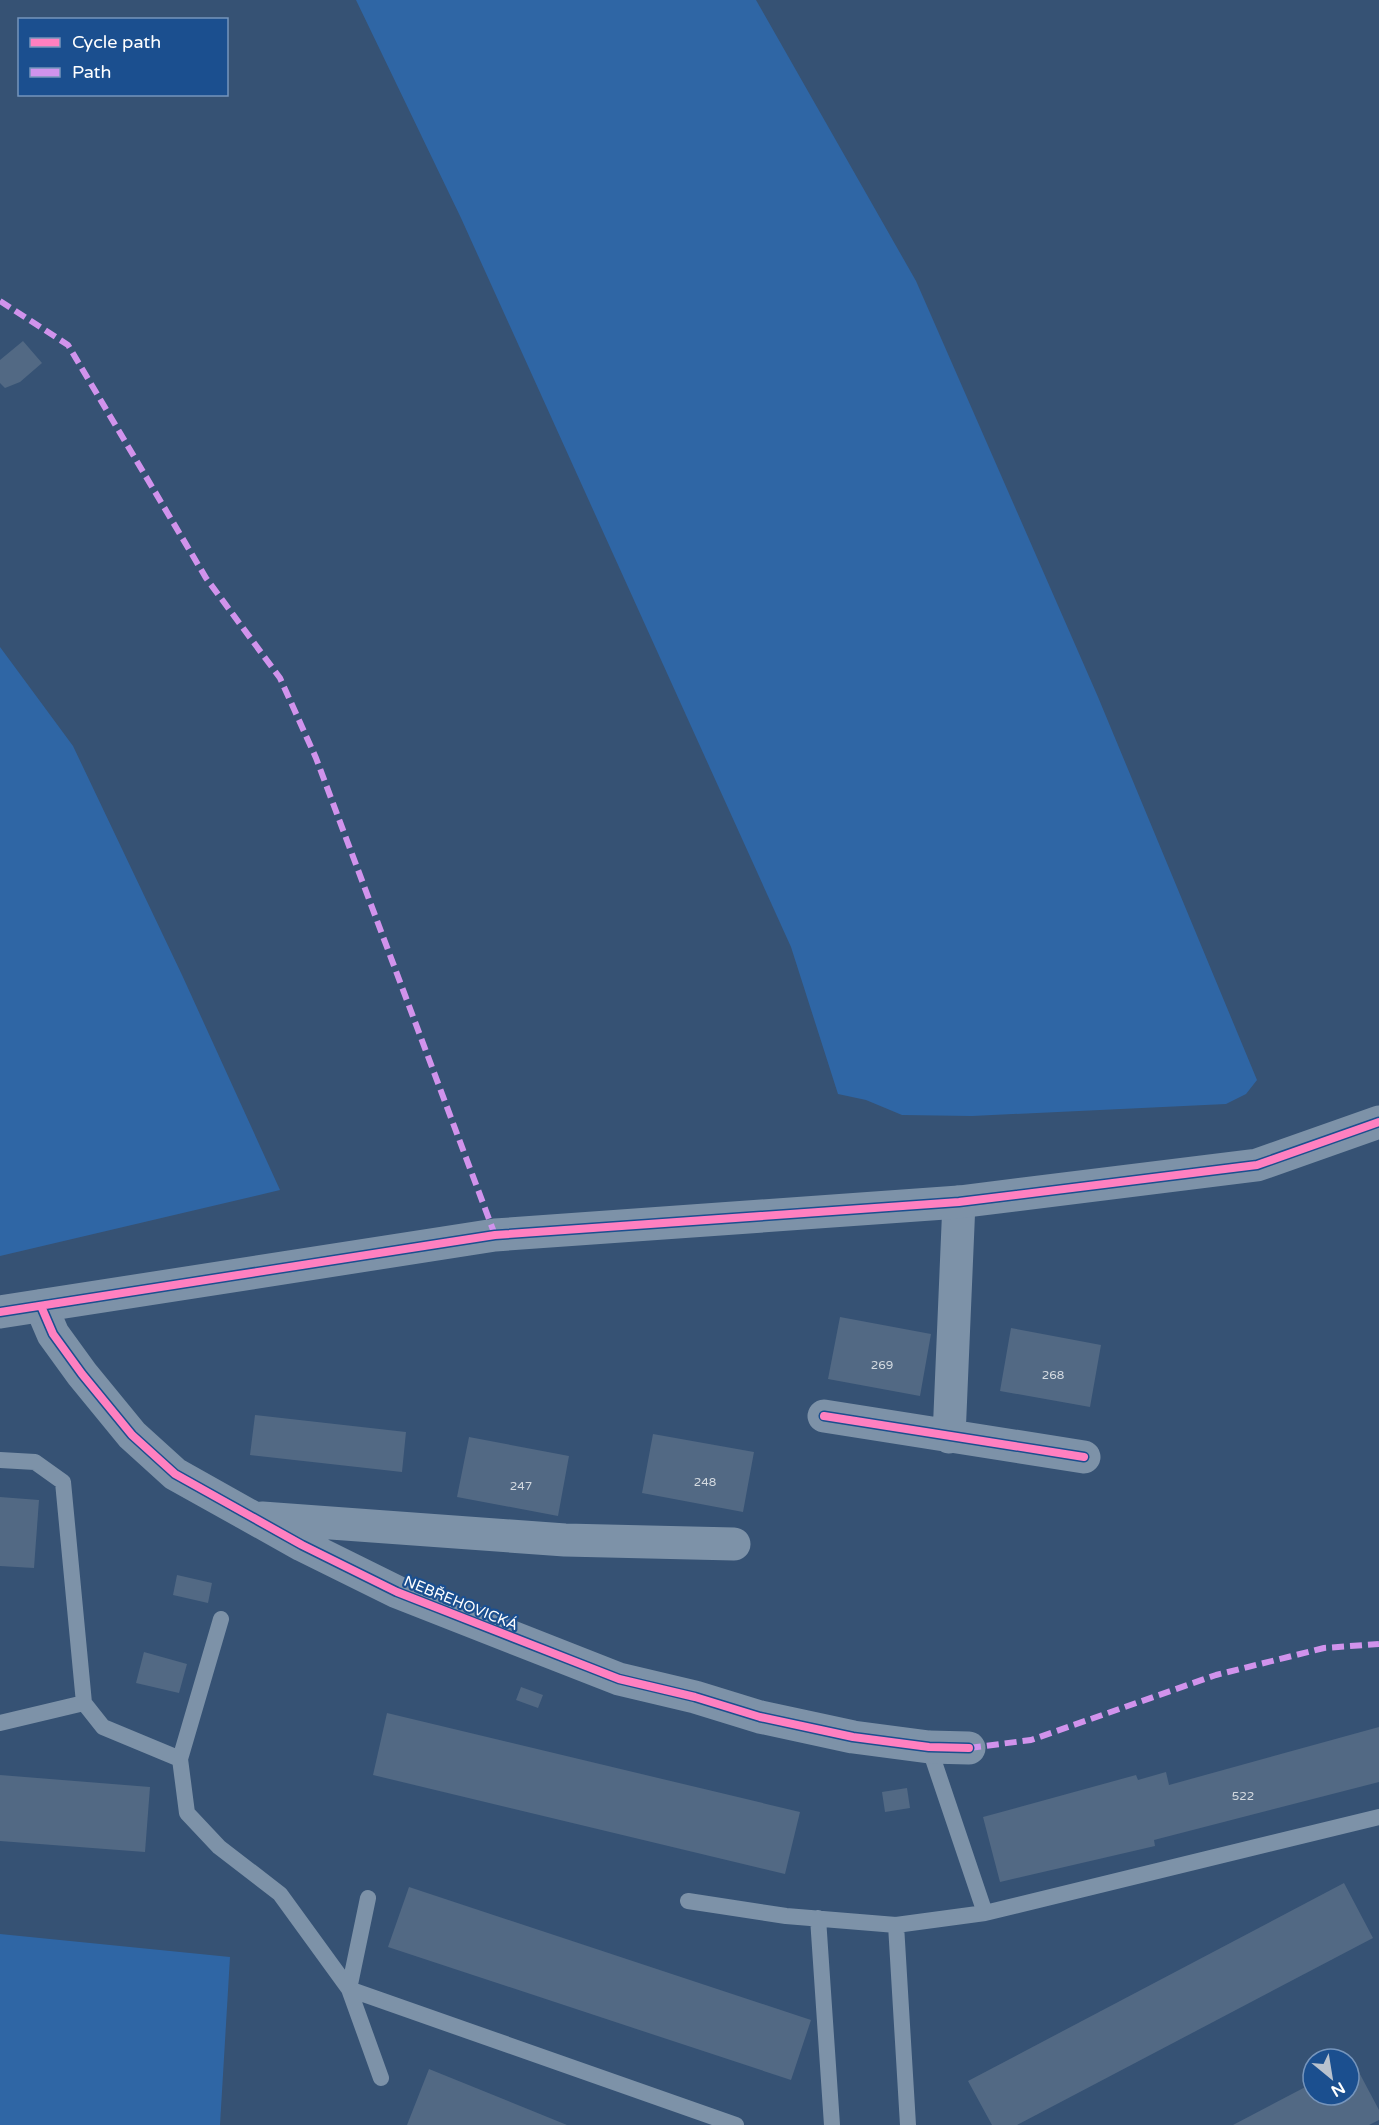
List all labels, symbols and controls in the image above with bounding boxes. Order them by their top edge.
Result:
legend [18,18,228,96]
text: Cycle path [72,31,161,53]
text: Path [72,61,111,83]
house number: 269 [871,1358,893,1372]
house number: 268 [1042,1368,1064,1382]
house number: 248 [694,1475,716,1489]
house number: 247 [510,1479,532,1493]
street label: NEBŘEHOVICKÁ [401,1572,521,1634]
house number: 522 [1232,1789,1254,1803]
north arrow [1301,2047,1361,2107]
text: N [1327,2077,1349,2101]

